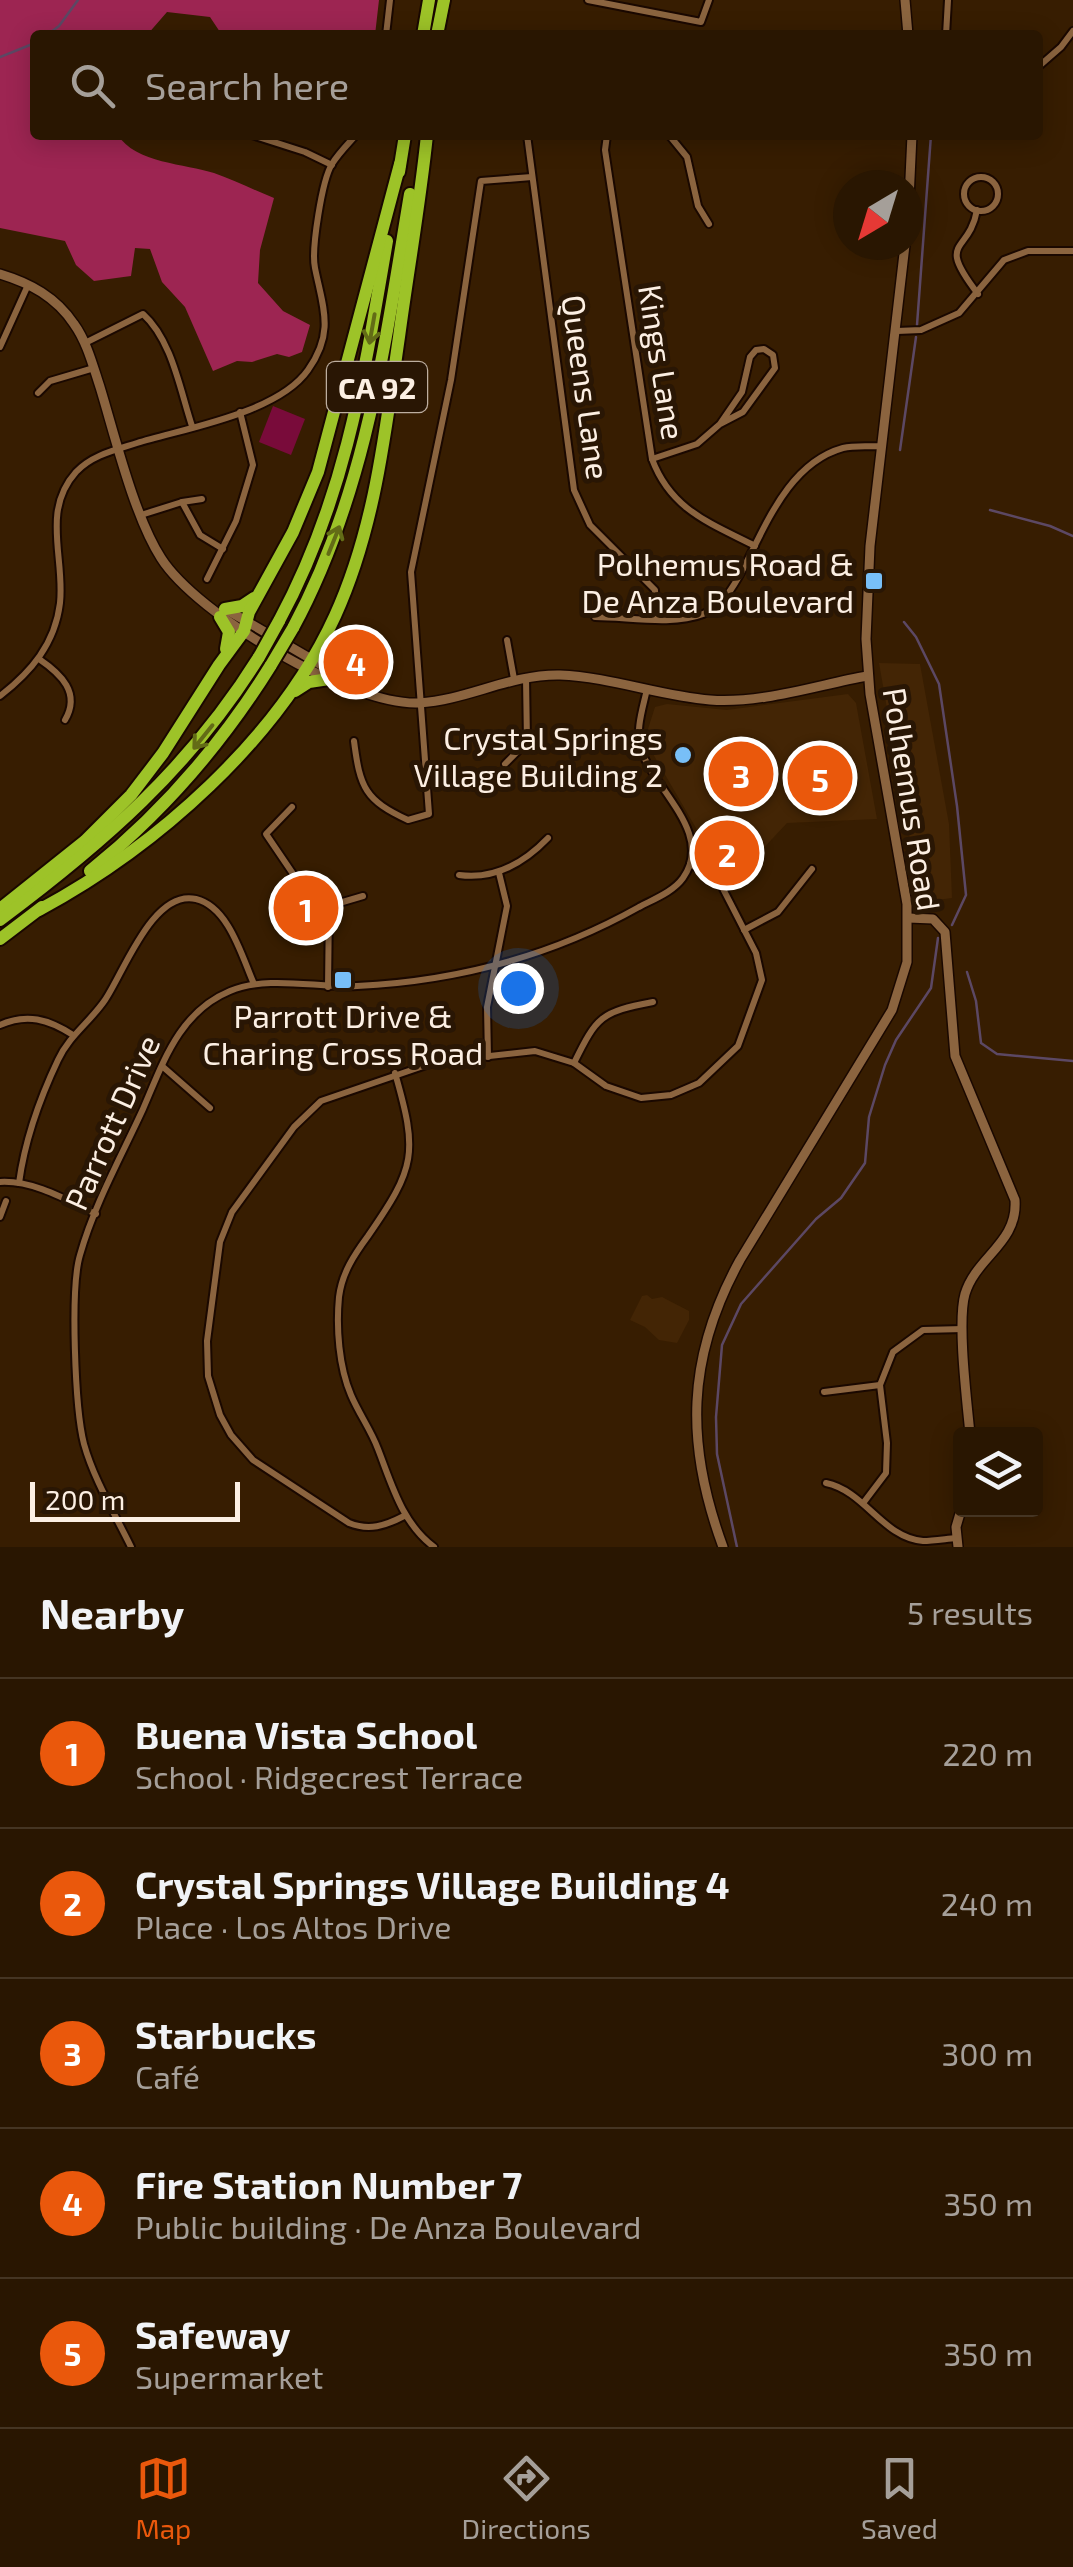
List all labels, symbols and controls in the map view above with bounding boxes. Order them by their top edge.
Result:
search box [30,30,1043,140]
icon: search [65,58,120,113]
text: Search here [145,62,349,108]
north arrow [833,170,923,260]
street label: Kings Lane [632,282,694,442]
street label: Queens Lane [554,292,619,482]
one-way arrow [362,312,381,345]
road number: CA 92 [327,362,427,412]
one-way arrow [326,525,344,555]
place label: Polhemus Road & De Anza Boulevard [582,544,854,619]
marker: Polhemus Road & De Anza Boulevard [863,570,885,592]
pin: 4 [324,624,388,700]
street label: Polhemus Road [877,685,949,913]
place label: Crystal Springs Village Building 2 [414,718,663,793]
one-way arrow [193,723,214,750]
pin: 3 [708,736,774,812]
pin: 5 [788,740,852,816]
marker: Crystal Springs Village Building 2 [672,744,694,766]
pin: 2 [694,816,760,890]
pin: 1 [274,870,338,946]
your location [493,963,544,1014]
marker: Parrott Drive & Charing Cross Road [332,969,354,991]
place label: Parrott Drive & Charing Cross Road [203,996,483,1071]
street label: Parrott Drive [56,1029,166,1215]
map controls [953,1427,1043,1517]
button: layers [953,1427,1043,1517]
scale bar [30,1477,240,1522]
text: 200 m [45,1482,125,1516]
text: Nearby [40,1587,184,1637]
text: 5 results [907,1593,1033,1631]
text: Buena Vista School [135,1711,477,1757]
text: 1 [66,1734,79,1772]
text: 220 m [943,1734,1033,1772]
text: School · Ridgecrest Terrace [135,1757,523,1795]
text: Crystal Springs Village Building 4 [135,1861,730,1907]
text: 2 [63,1884,82,1922]
text: 240 m [941,1884,1033,1922]
text: Place · Los Altos Drive [135,1907,451,1945]
text: Starbucks [135,2011,317,2057]
text: 3 [63,2034,82,2072]
text: 300 m [941,2034,1033,2072]
text: Café [135,2057,200,2095]
text: Fire Station Number 7 [135,2161,522,2207]
text: 4 [62,2184,83,2222]
text: 350 m [944,2184,1033,2222]
text: Public building · De Anza Boulevard [135,2207,641,2245]
text: Safeway [135,2311,291,2357]
text: 5 [64,2334,81,2372]
text: 350 m [944,2334,1033,2372]
text: Supermarket [135,2357,323,2395]
tab: Map [135,2451,191,2545]
tab: Directions [462,2451,591,2545]
tab: Saved [861,2451,938,2545]

